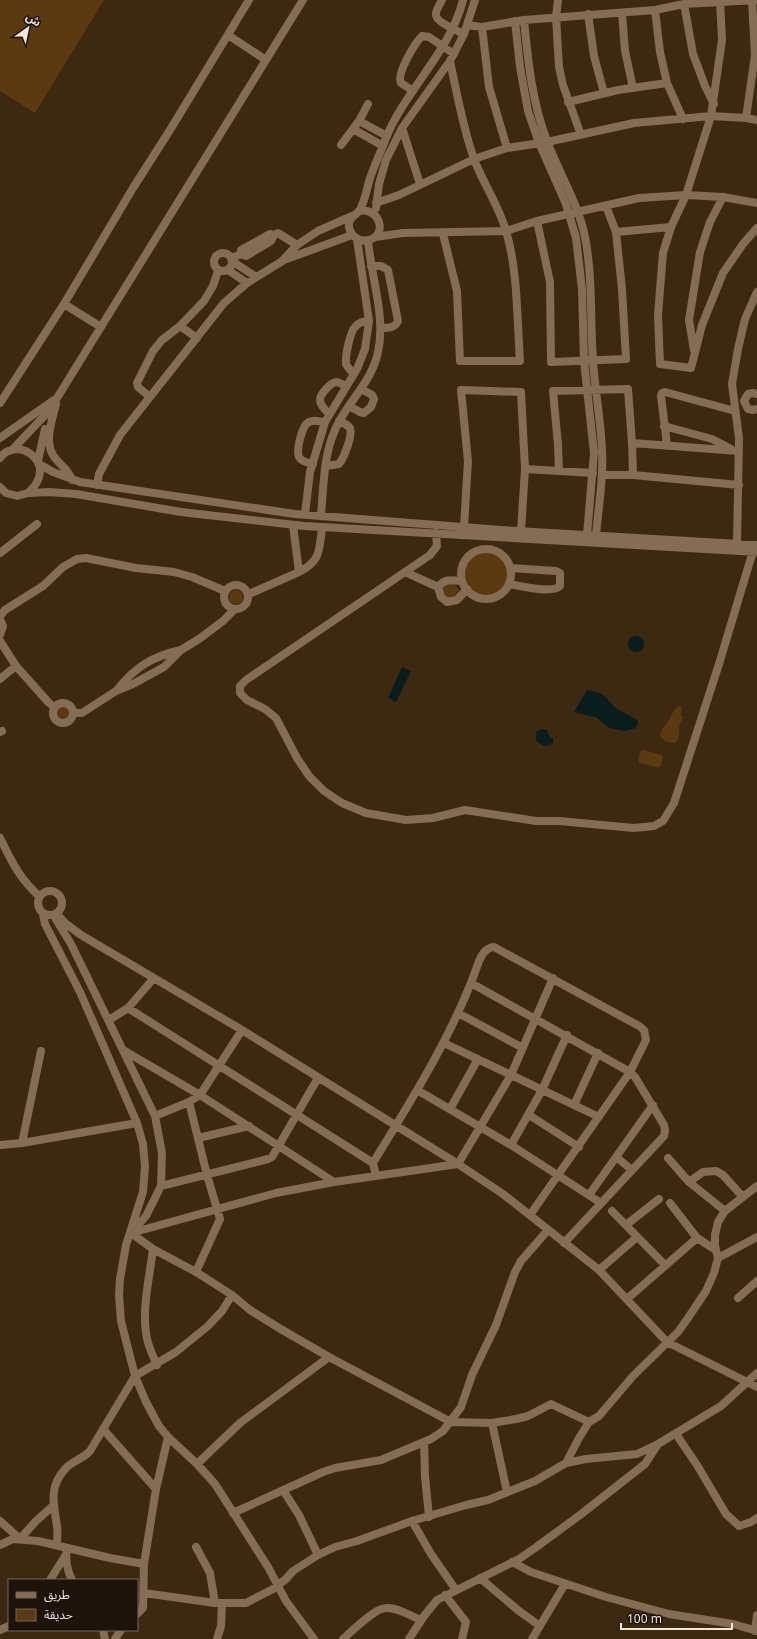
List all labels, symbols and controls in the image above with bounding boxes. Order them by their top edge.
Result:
north arrow [8,8,48,48]
text: ش [23,9,44,30]
legend [8,1579,138,1631]
text: طريق [44,1586,70,1603]
scale bar [621,1605,732,1631]
text: حديقة [44,1606,73,1623]
text: 100 m [627,1610,662,1627]

